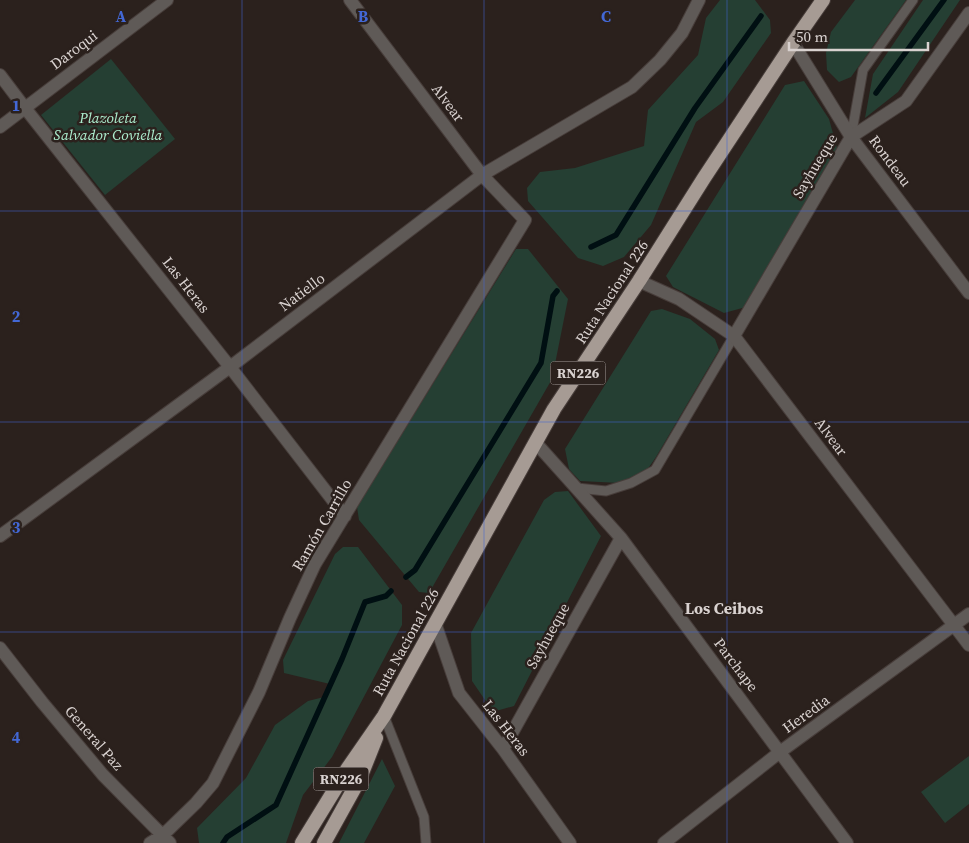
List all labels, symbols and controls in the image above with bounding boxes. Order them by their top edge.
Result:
text: A [116,5,127,27]
text: B [358,5,369,27]
text: C [601,5,611,27]
scale bar [789,20,928,52]
street label: Daroqui [46,25,102,74]
text: 50 m [796,26,828,47]
street label: Alvear [427,79,470,127]
text: 1 [12,94,20,116]
park label: Plazoleta Salvador Coviella [54,107,163,145]
street label: Sayhueque [787,129,842,202]
street label: Rondeau [864,131,917,191]
street label: Ruta Nacional 226 [570,236,653,348]
street label: Las Heras [158,252,215,317]
street label: Natiello [274,267,329,316]
text: 2 [12,305,21,327]
road number: RN226 [550,362,606,384]
street label: Alvear [810,413,853,461]
street label: Ramón Carrillo [287,475,356,575]
text: 3 [12,516,21,538]
street label: Ruta Nacional 226 [367,584,444,699]
district label: Los Ceibos [685,597,763,619]
street label: Sayhueque [521,599,574,672]
street label: Parchape [709,633,764,696]
street label: Heredia [778,689,834,738]
street label: Las Heras [478,695,535,760]
street label: General Paz [60,701,129,775]
text: 4 [12,726,21,748]
road number: RN226 [314,768,368,791]

